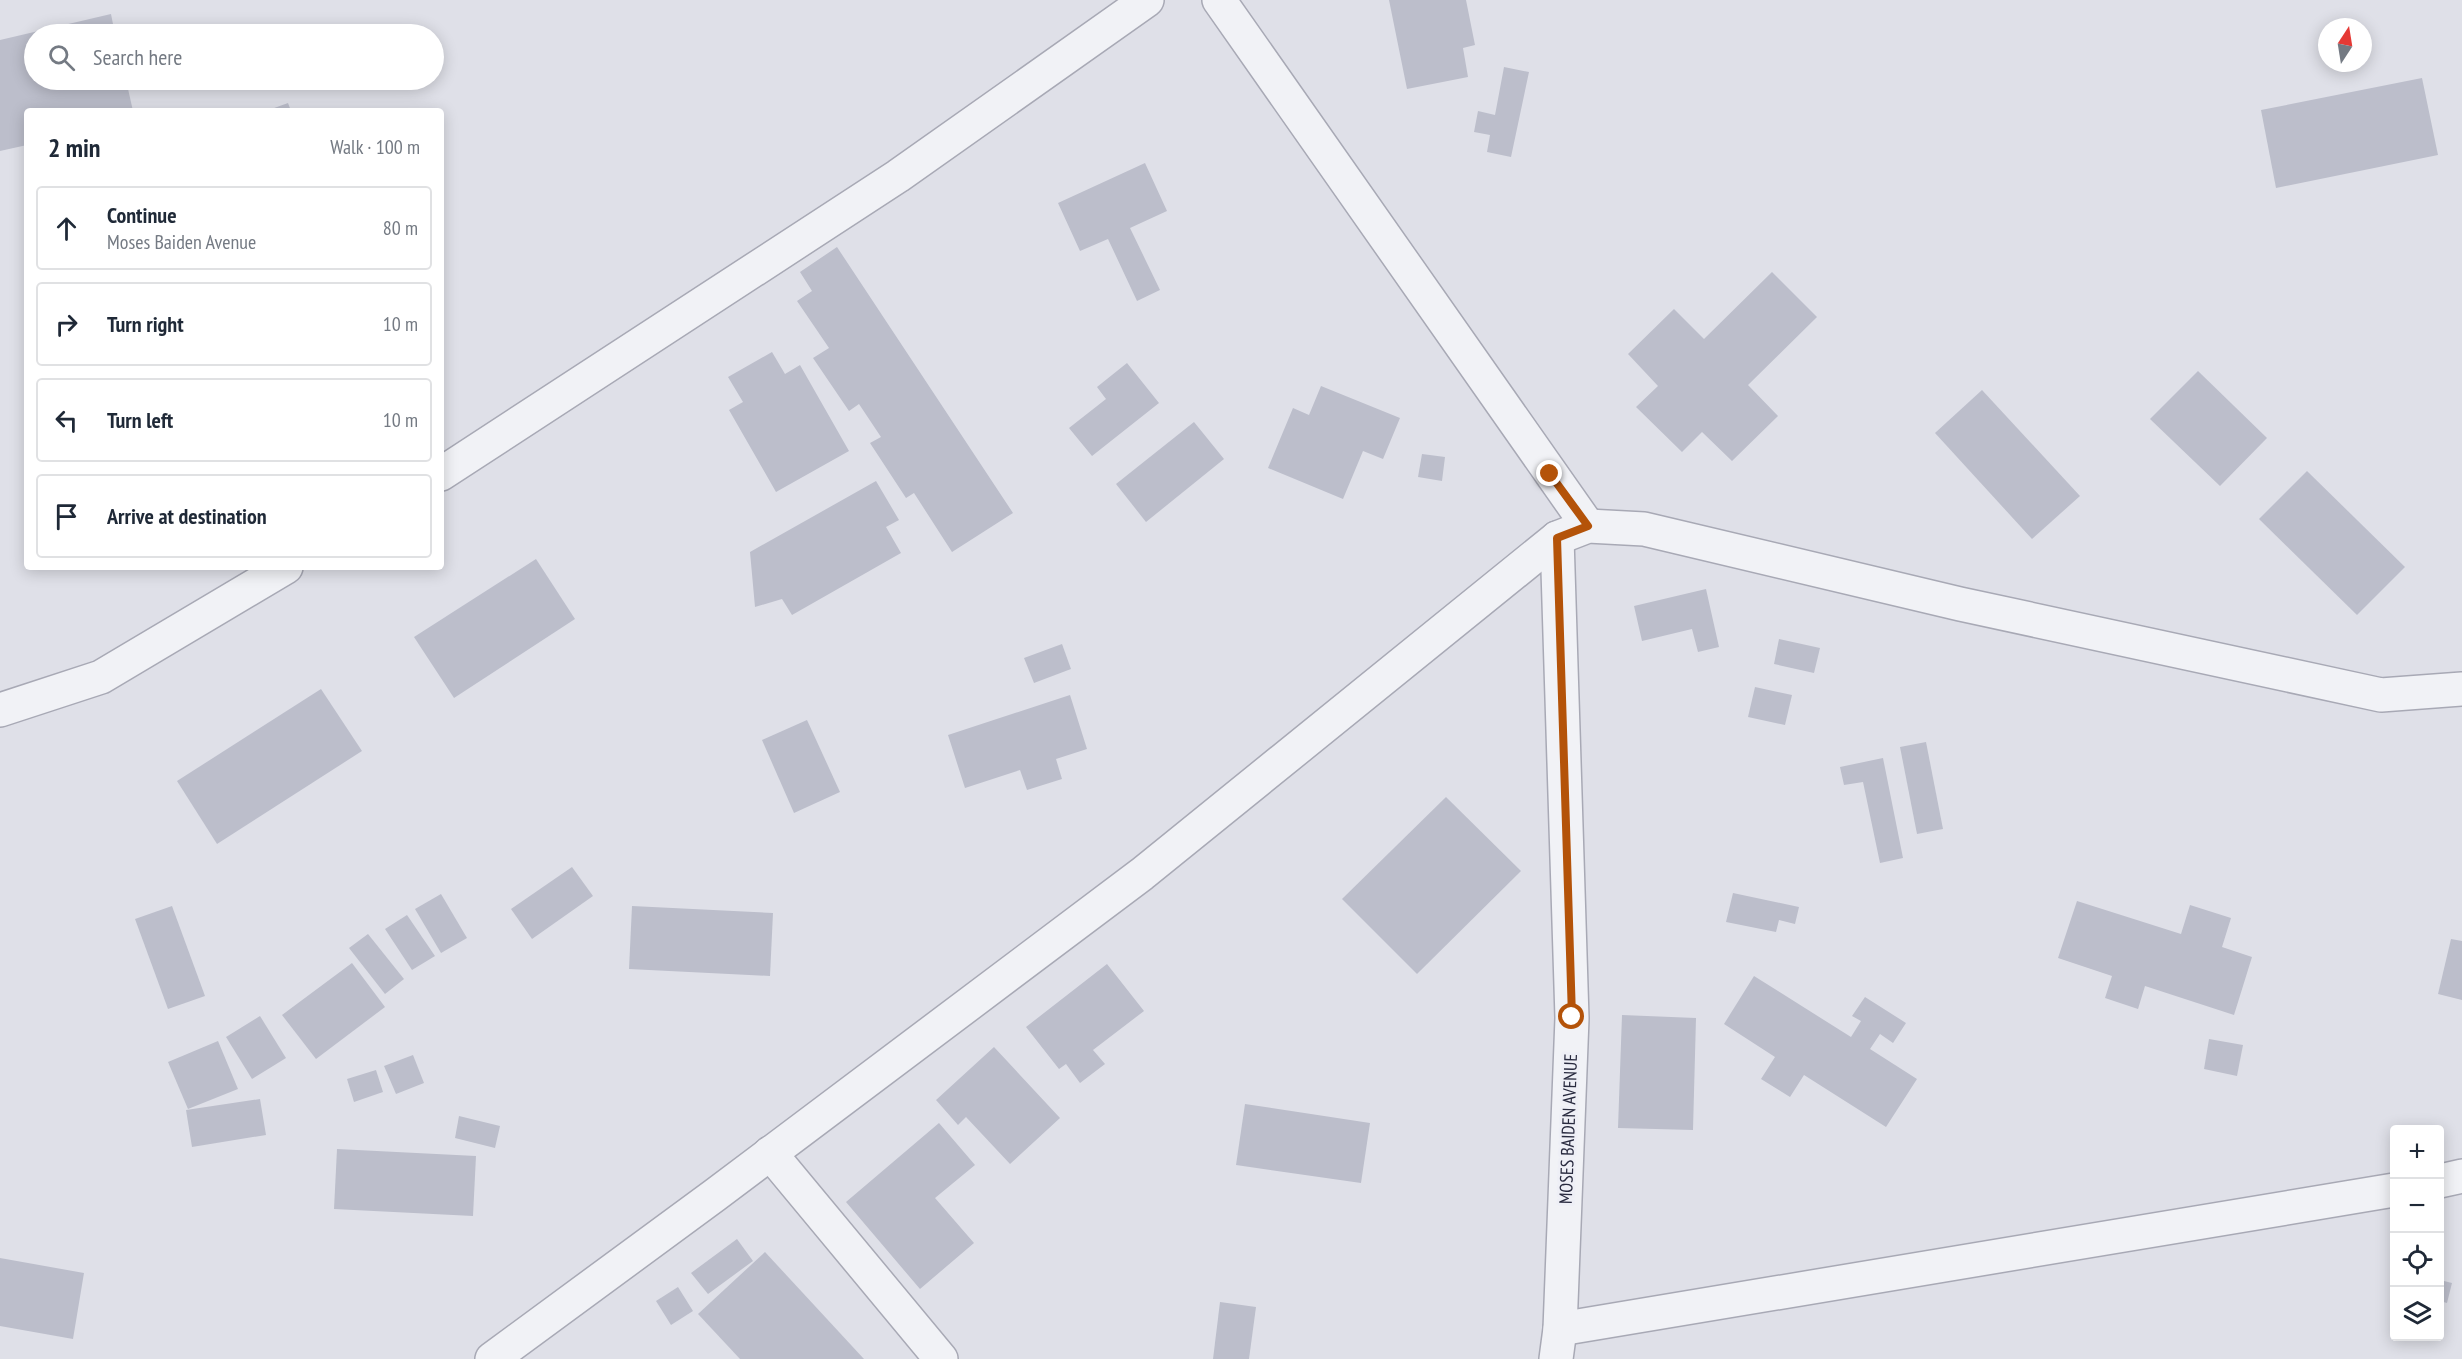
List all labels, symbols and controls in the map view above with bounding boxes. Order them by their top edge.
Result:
north arrow [2318,18,2372,72]
search box [24,24,444,90]
icon: search [45,41,78,74]
text: Search here [93,43,182,71]
text: 2 min [48,131,101,164]
text: Walk · 100 m [330,134,420,160]
text: Continue [107,201,177,229]
icon: ahead [50,212,83,245]
text: 80 m [383,215,418,241]
text: Moses Baiden Avenue [107,229,256,255]
icon: right [50,308,83,341]
text: Turn right [107,310,184,338]
text: 10 m [383,311,418,337]
icon: left [50,404,83,437]
text: Turn left [107,406,173,434]
text: 10 m [383,407,418,433]
route end [1536,460,1562,486]
icon: arrive [50,500,83,533]
text: Arrive at destination [107,502,267,530]
route start [1558,1003,1584,1029]
street label: MOSES BAIDEN AVENUE [1554,1053,1582,1205]
map controls [2390,1125,2444,1341]
button: + [2390,1125,2444,1179]
button: − [2390,1179,2444,1233]
button: locate [2390,1233,2444,1287]
button: layers [2390,1287,2444,1341]

